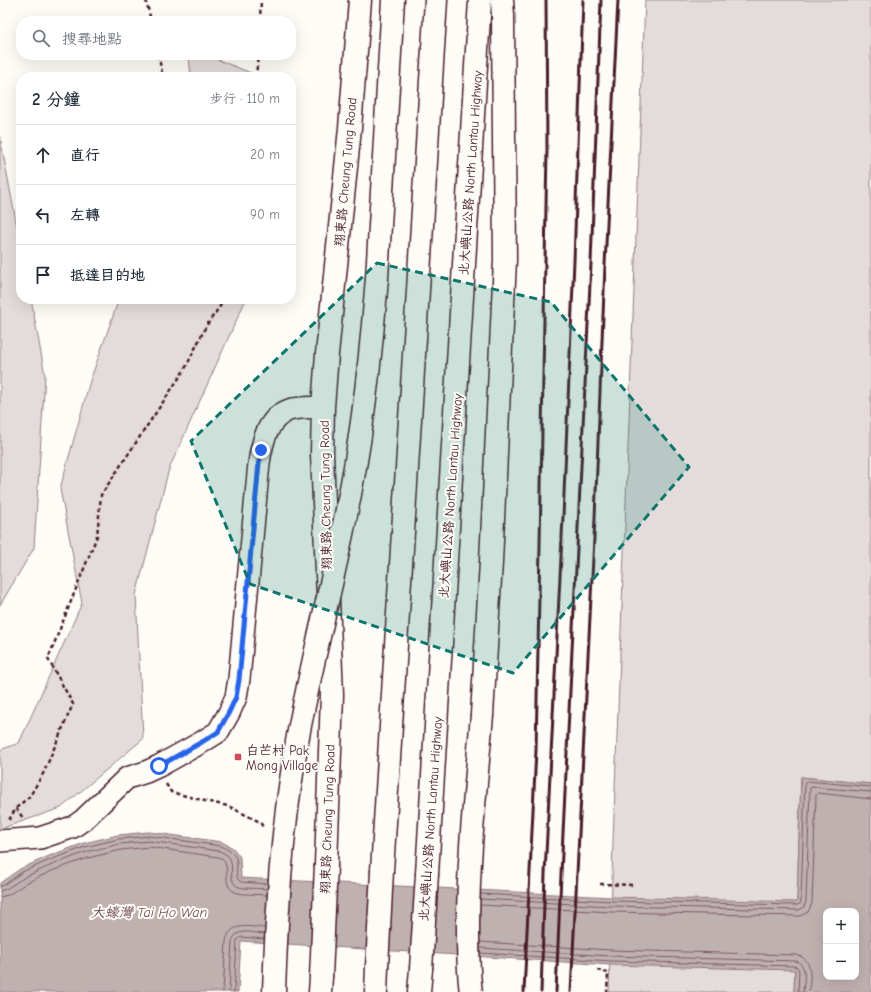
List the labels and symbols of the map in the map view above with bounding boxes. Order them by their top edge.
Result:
street label: 北大嶼山公路 North Lantau Highway [456,70,485,276]
street label: 翔東路 Cheung Tung Road [331,97,359,247]
street label: 北大嶼山公路 North Lantau Highway [436,393,465,599]
street label: 翔東路 Cheung Tung Road [317,420,334,570]
route end [252,441,270,459]
street label: 北大嶼山公路 North Lantau Highway [416,716,445,922]
place label: 白芒村 Pak Mong Village [246,743,318,773]
street label: 翔東路 Cheung Tung Road [317,744,338,894]
marker: 白芒村 Pak Mong Village [233,752,243,762]
route start [150,757,168,775]
water label: 大蠔灣 Tai Ho Wan [91,904,208,921]

